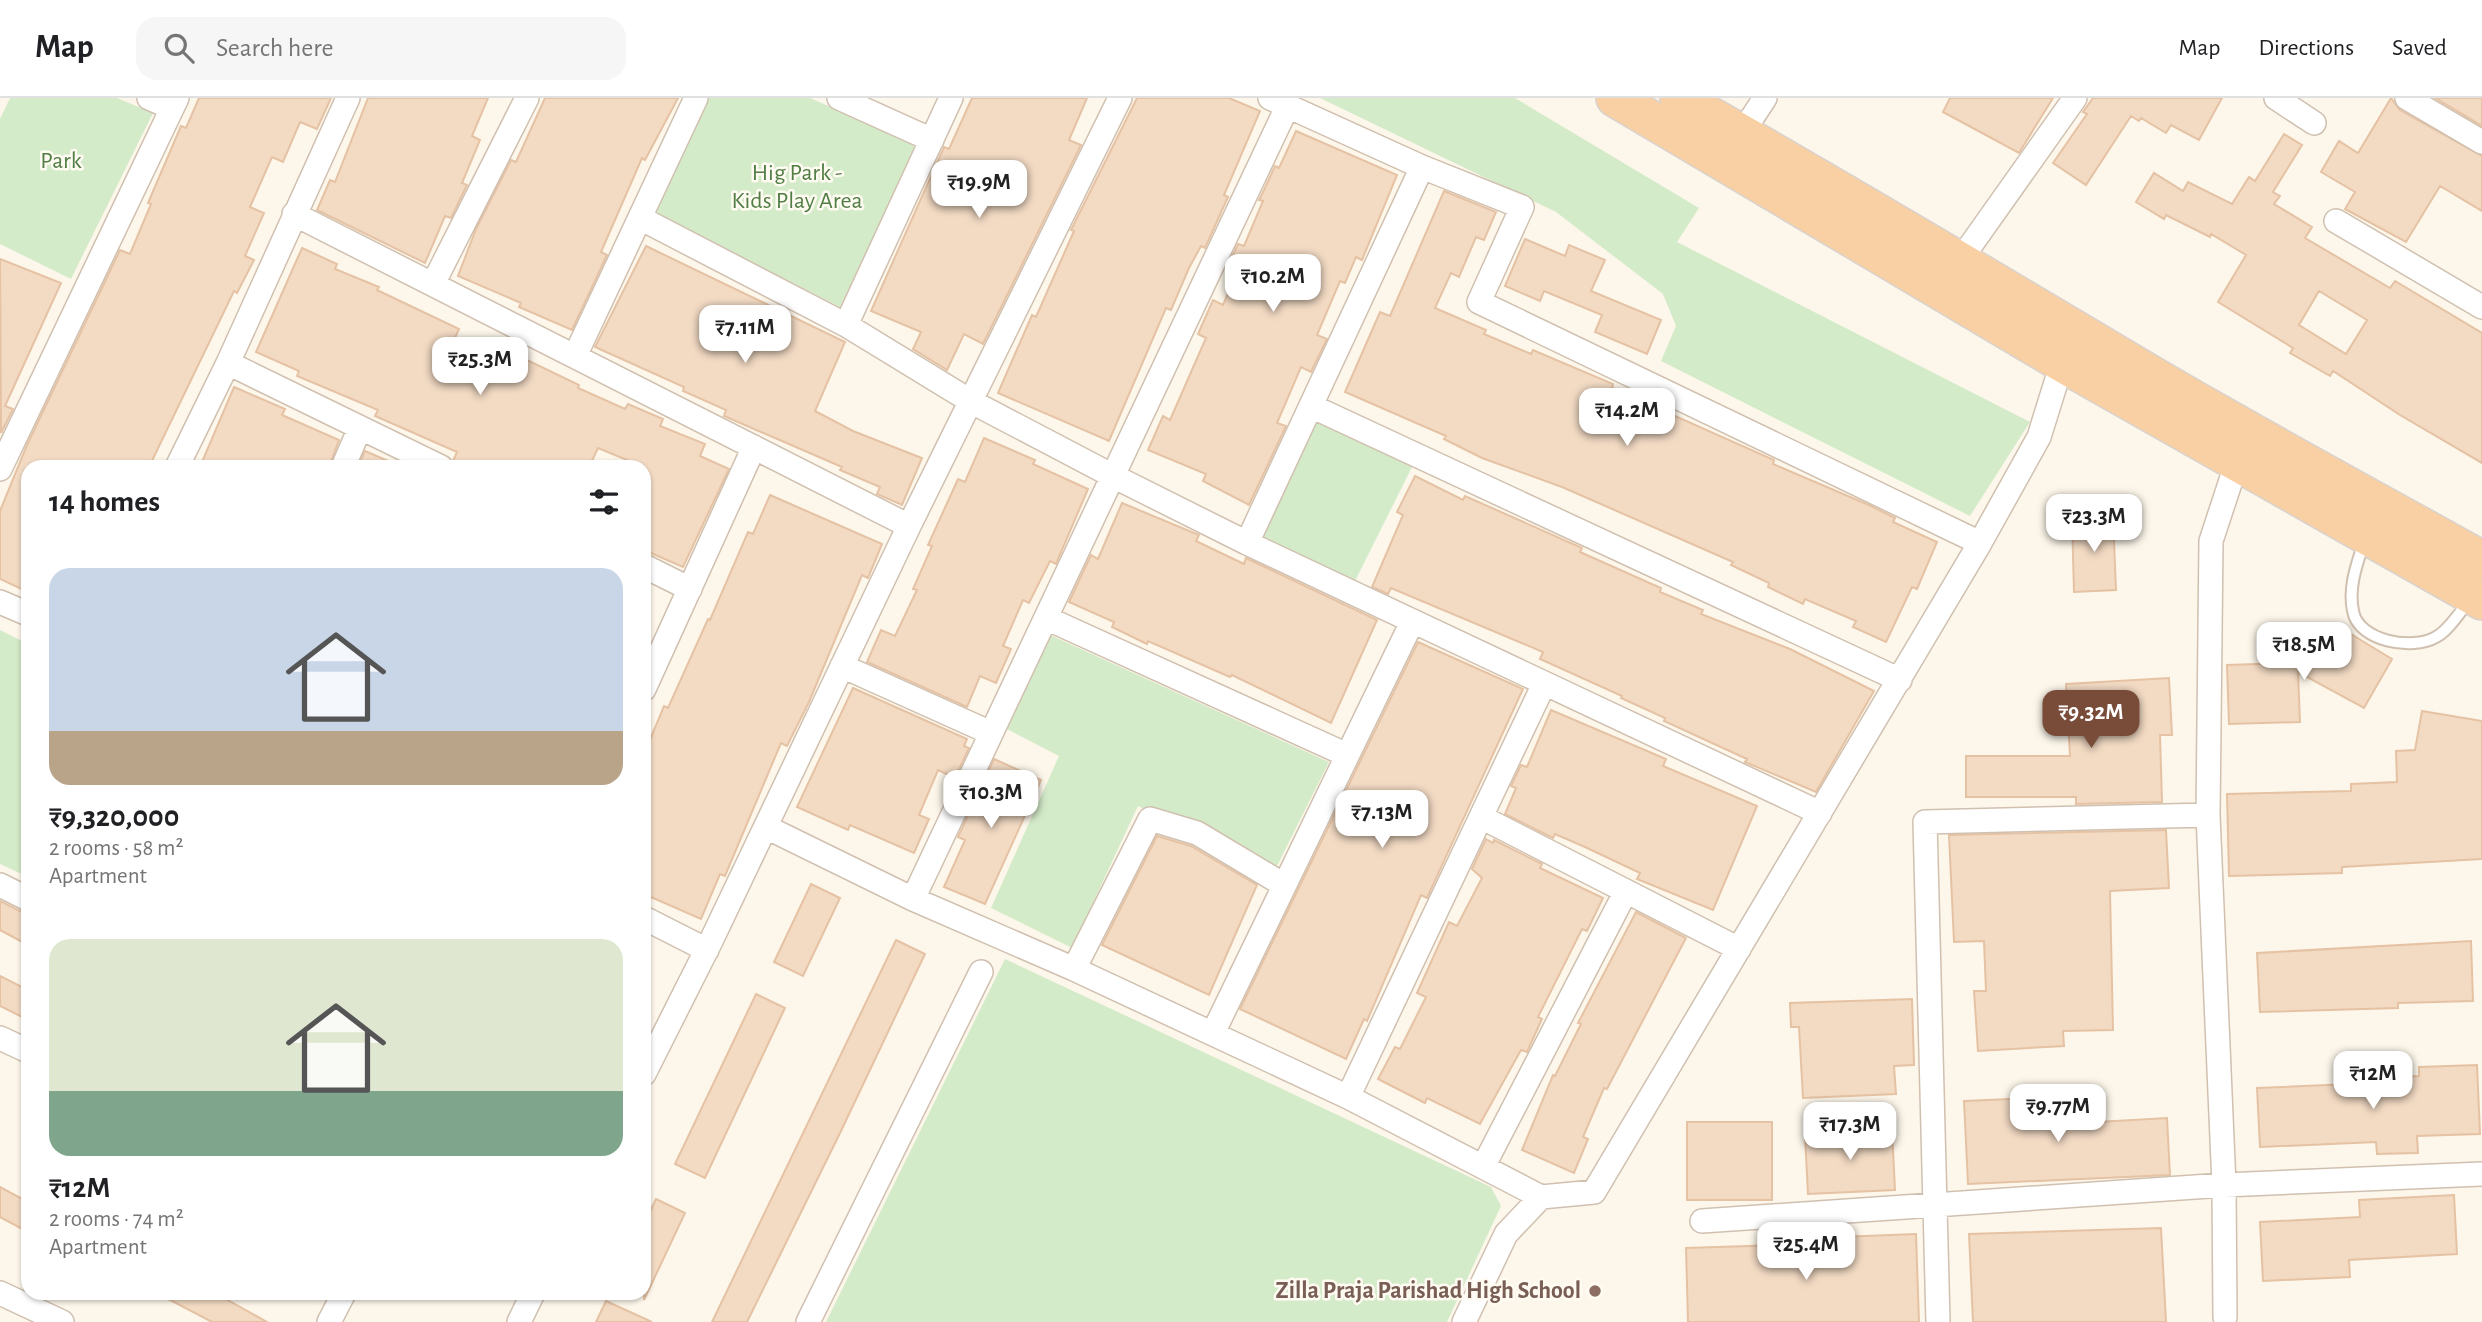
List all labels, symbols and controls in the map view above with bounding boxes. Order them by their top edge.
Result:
search box [136,17,626,80]
icon: search [160,29,198,67]
text: Map [35,31,94,64]
text: Search here [216,35,334,61]
text: Map [2178,36,2220,60]
text: Directions [2258,36,2354,60]
text: Saved [2392,36,2447,60]
park label: Park [40,149,82,173]
pin: ₹19.9M [922,160,1036,220]
park label: Hig Park - Kids Play Area [731,161,863,213]
text: ₹19.9M [947,171,1011,194]
pin: ₹10.2M [1216,254,1330,314]
text: ₹10.2M [1241,265,1305,288]
pin: ₹7.11M [688,306,802,365]
text: ₹7.11M [715,316,775,339]
pin: ₹25.3M [423,338,537,397]
text: ₹25.3M [448,348,512,371]
pin: ₹14.2M [1570,388,1684,448]
text: ₹14.2M [1595,399,1659,422]
icon: filters [585,483,623,521]
text: 14 homes [49,487,160,517]
pin: ₹23.3M [2037,494,2151,554]
text: ₹23.3M [2062,505,2126,528]
icon: home [273,614,399,740]
pin: ₹18.5M [2247,622,2361,682]
text: ₹18.5M [2273,633,2335,656]
pin: ₹9.32M [2034,690,2148,750]
text: ₹9.32M [2058,701,2124,724]
pin: ₹10.3M [934,770,1048,830]
text: ₹10.3M [959,781,1023,804]
pin: ₹7.13M [1325,790,1439,850]
text: ₹7.13M [1351,801,1413,824]
text: ₹9,320,000 [49,802,179,832]
text: 2 rooms · 58 m² [49,837,184,860]
text: Apartment [49,865,147,888]
icon: home [273,985,399,1111]
pin: ₹12M [2332,1052,2414,1111]
text: ₹12M [2349,1062,2397,1085]
pin: ₹9.77M [2001,1084,2115,1144]
text: ₹9.77M [2026,1095,2090,1118]
pin: ₹17.3M [1793,1102,1907,1162]
text: ₹17.3M [1819,1113,1881,1136]
text: ₹12M [49,1173,110,1203]
text: 2 rooms · 74 m² [49,1208,184,1231]
pin: ₹25.4M [1749,1222,1863,1282]
text: ₹25.4M [1773,1233,1839,1256]
text: Apartment [49,1236,147,1259]
place label: Zilla Praja Parishad High School [1276,1279,1581,1303]
marker: Zilla Praja Parishad High School [1587,1283,1603,1299]

